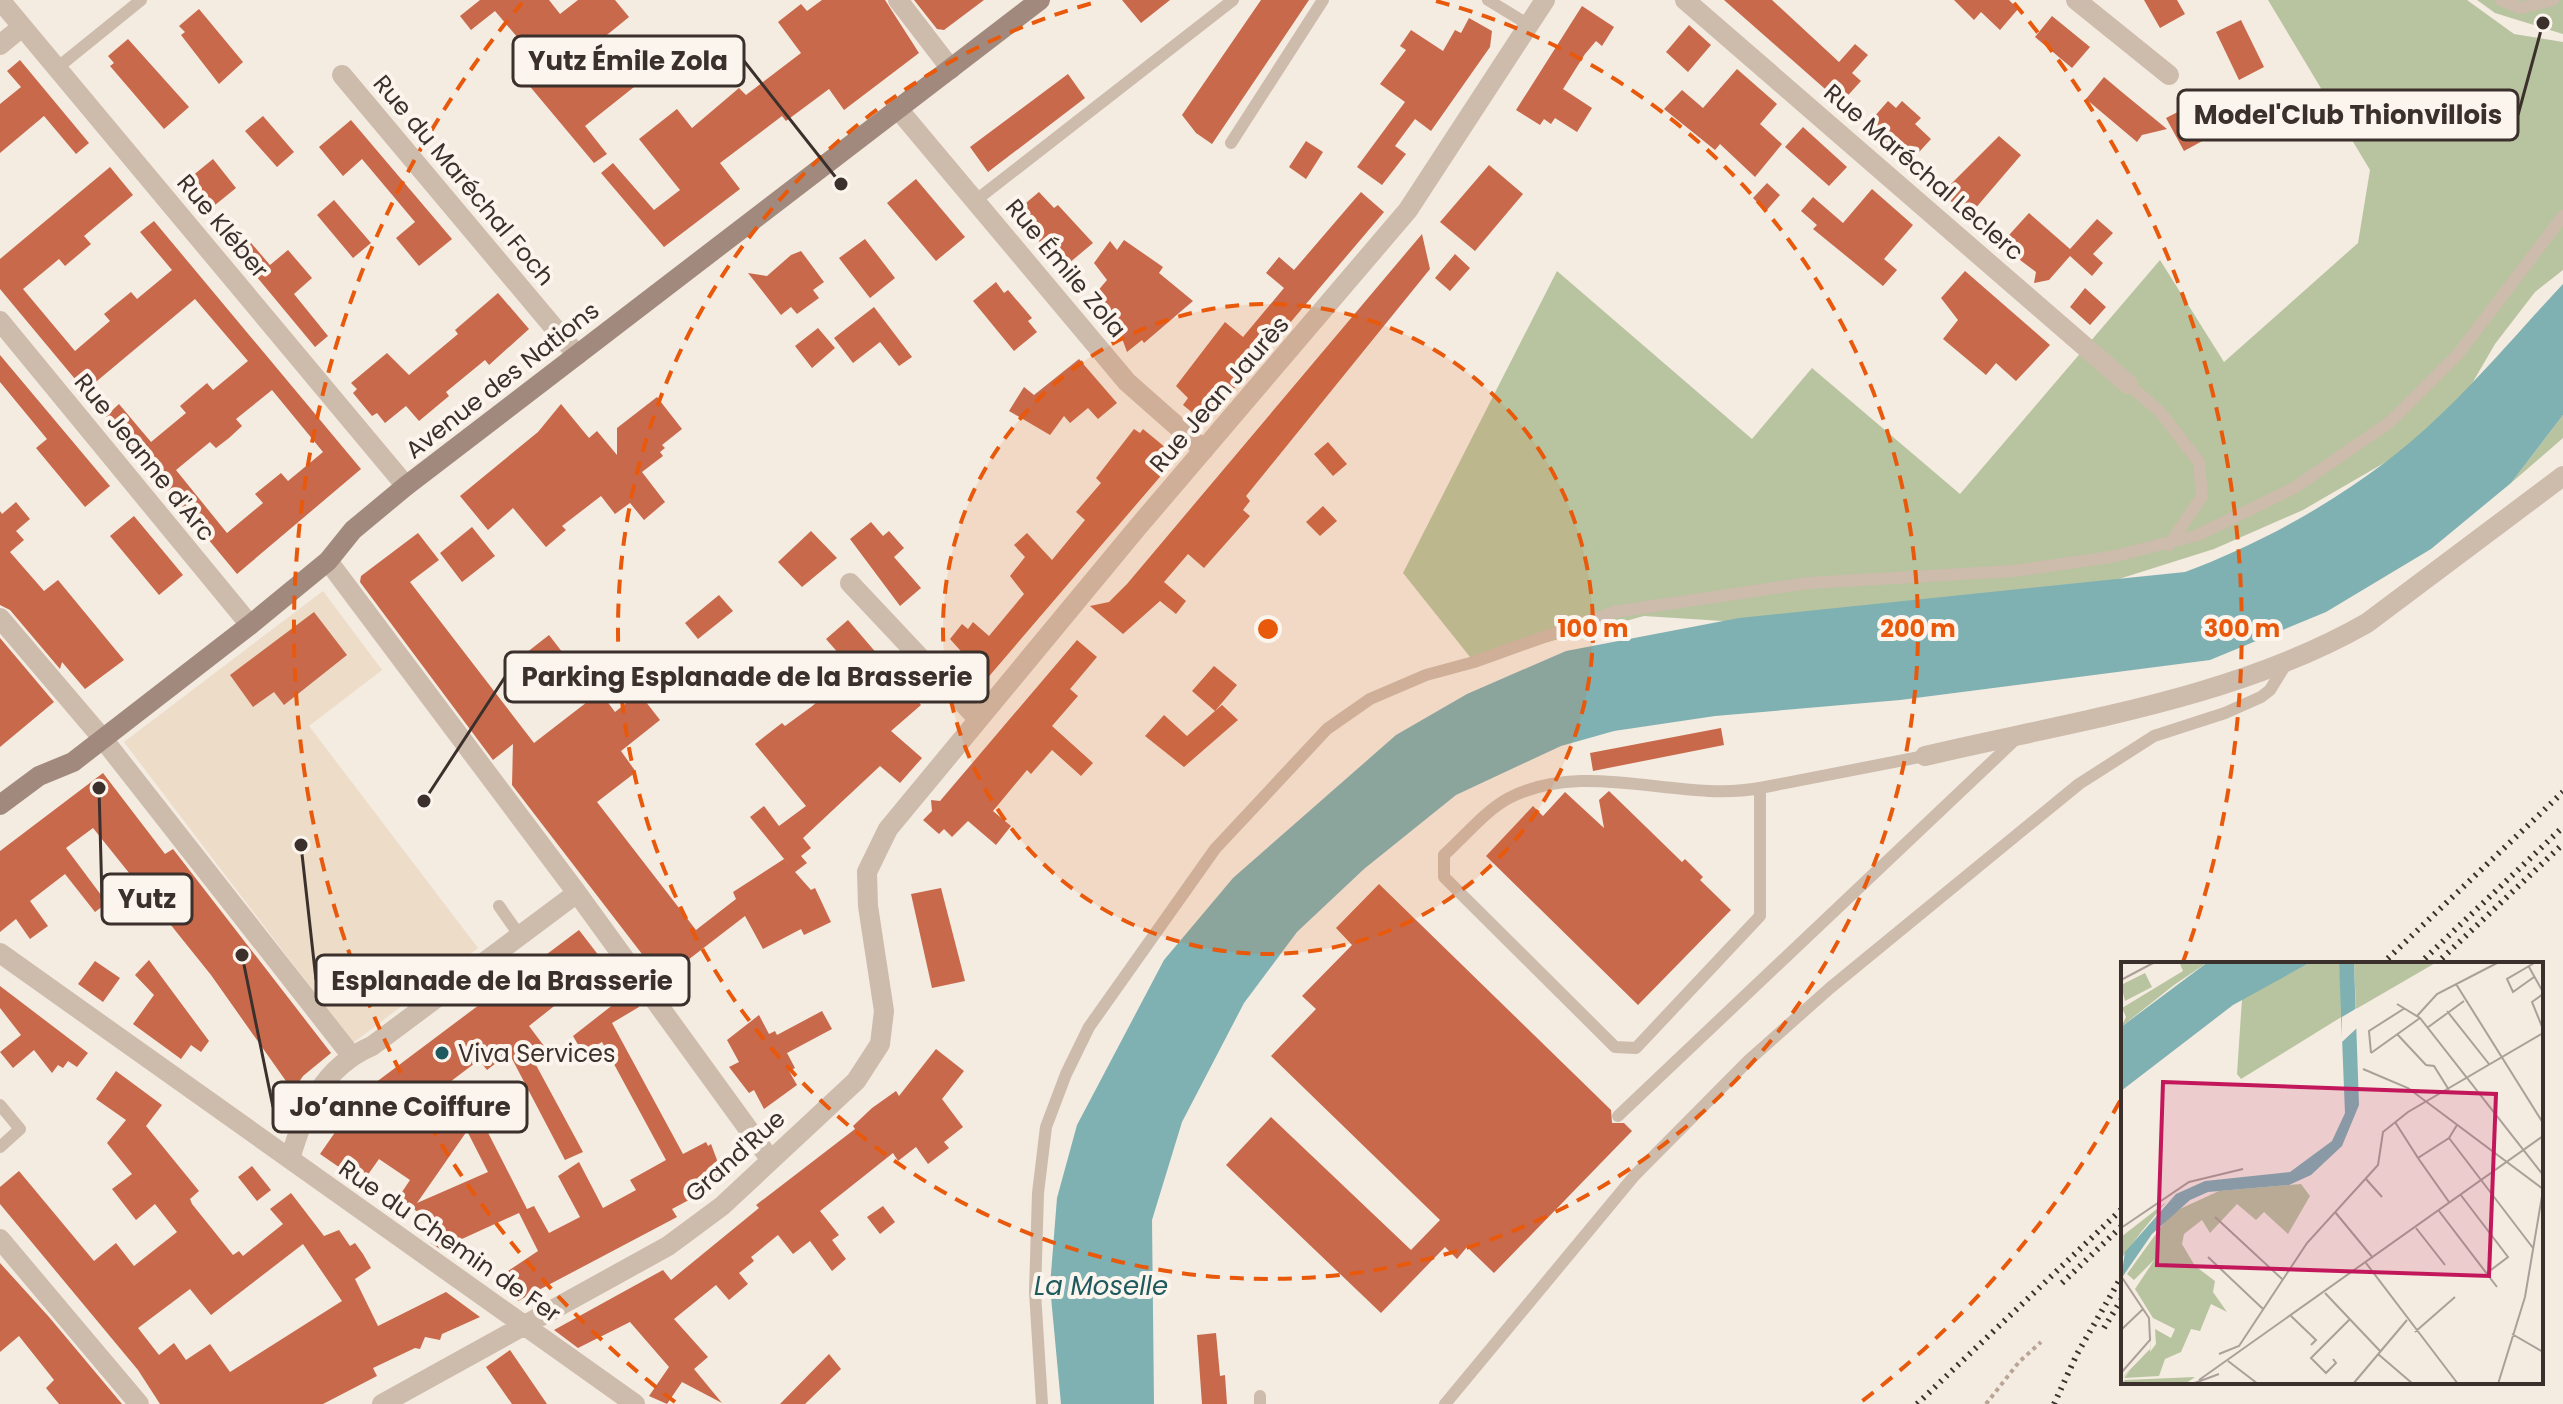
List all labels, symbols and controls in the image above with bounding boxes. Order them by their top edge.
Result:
callout: Yutz Émile Zola [513,36,744,86]
text: Yutz Émile Zola [528,43,728,79]
street label: Rue du Maréchal Foch [366,68,562,292]
street label: Rue Maréchal Leclerc [1817,76,2031,268]
callout: Model'Club Thionvillois [2178,90,2518,140]
text: Model'Club Thionvillois [2194,97,2502,133]
street label: Rue Kléber [170,167,276,285]
street label: Rue Émile Zola [998,192,1134,344]
street label: Avenue des Nations [398,294,606,466]
street label: Rue Jean Jaurès [1142,309,1296,479]
street label: Rue Jeanne d'Arc [67,366,223,548]
text: 100 m [1558,612,1628,645]
text: 200 m [1880,612,1956,645]
text: 300 m [2204,612,2280,645]
centre of rings [1254,615,1282,643]
callout: Parking Esplanade de la Brasserie [505,652,988,702]
text: Parking Esplanade de la Brasserie [521,659,973,695]
callout: Yutz [102,874,192,924]
text: Yutz [118,881,176,917]
callout: Esplanade de la Brasserie [316,955,689,1005]
inset map [2121,962,2543,1384]
text: Esplanade de la Brasserie [331,963,673,999]
place label: Viva Services [458,1037,616,1070]
marker: Viva Services [433,1044,451,1062]
callout: Jo’anne Coiffure [273,1082,527,1132]
text: Jo’anne Coiffure [289,1089,511,1125]
street label: Grand'Rue [678,1102,792,1210]
street label: Rue du Chemin de Fer [332,1152,568,1330]
water label: La Moselle [1034,1268,1168,1304]

